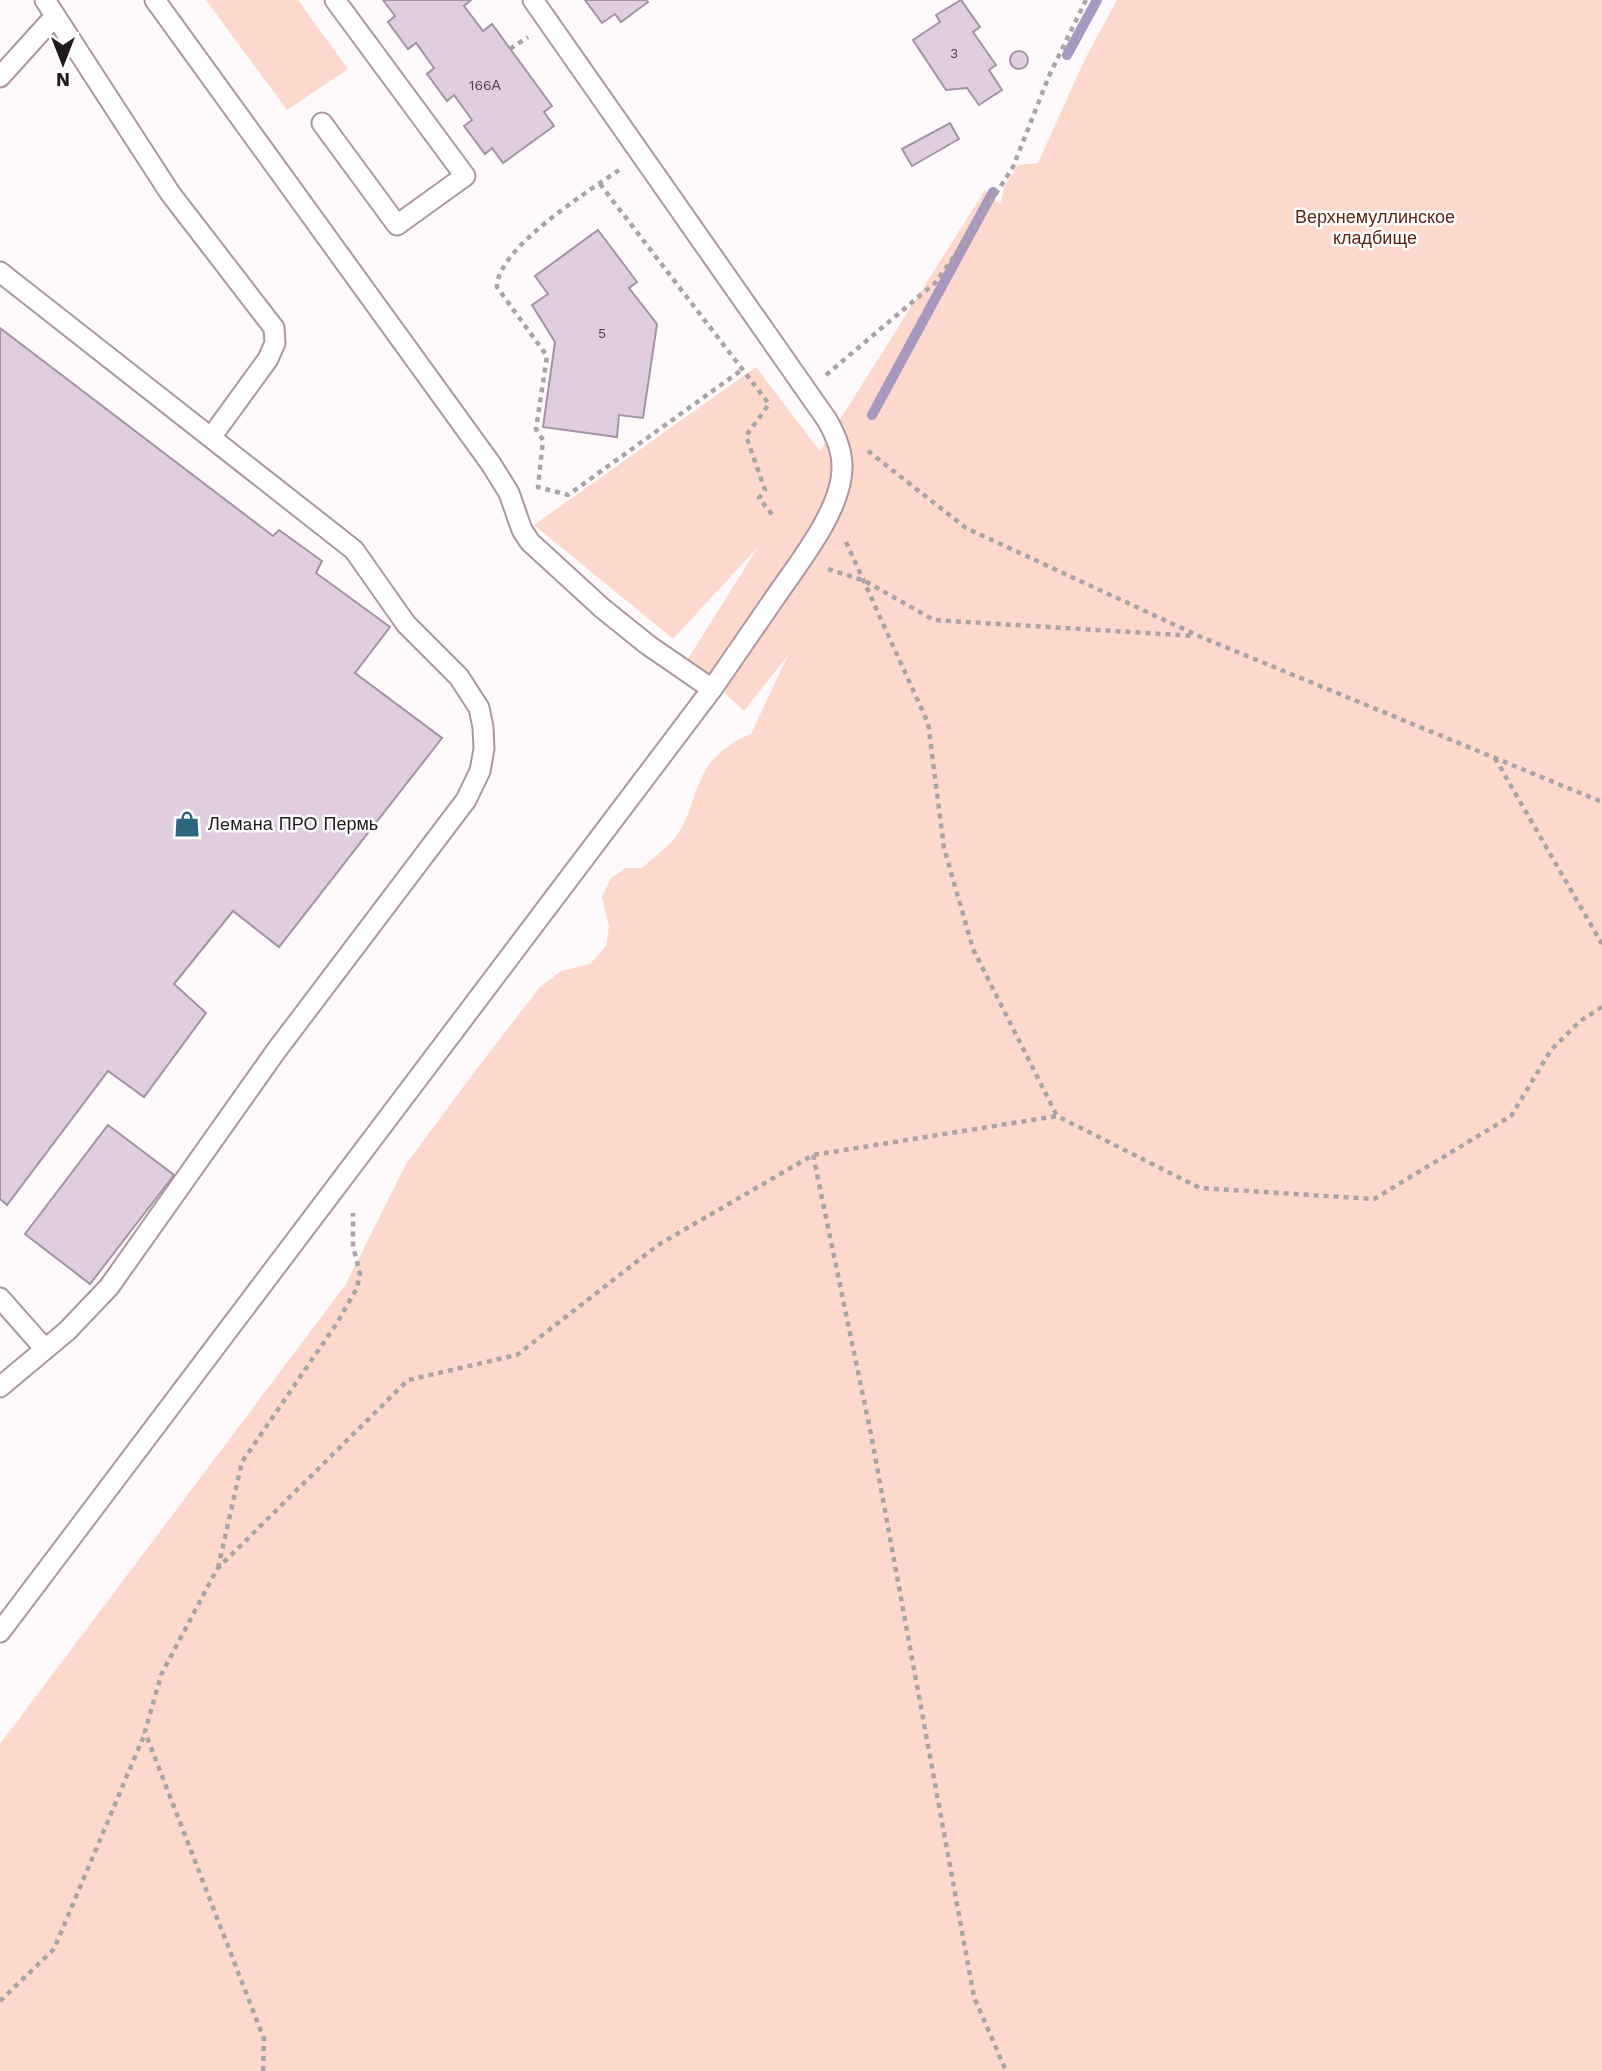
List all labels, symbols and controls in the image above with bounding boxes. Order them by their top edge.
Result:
north arrow [28,28,98,98]
house number: 3 [950,45,958,61]
text: N [56,68,70,91]
house number: 166А [469,77,502,93]
park label: Верхнемуллинское кладбище [1295,206,1455,248]
house number: 5 [598,325,606,341]
shop icon: Лeмaна ПРО Пермь [172,809,202,839]
place label: Лeмaна ПРО Пермь [208,813,378,834]

